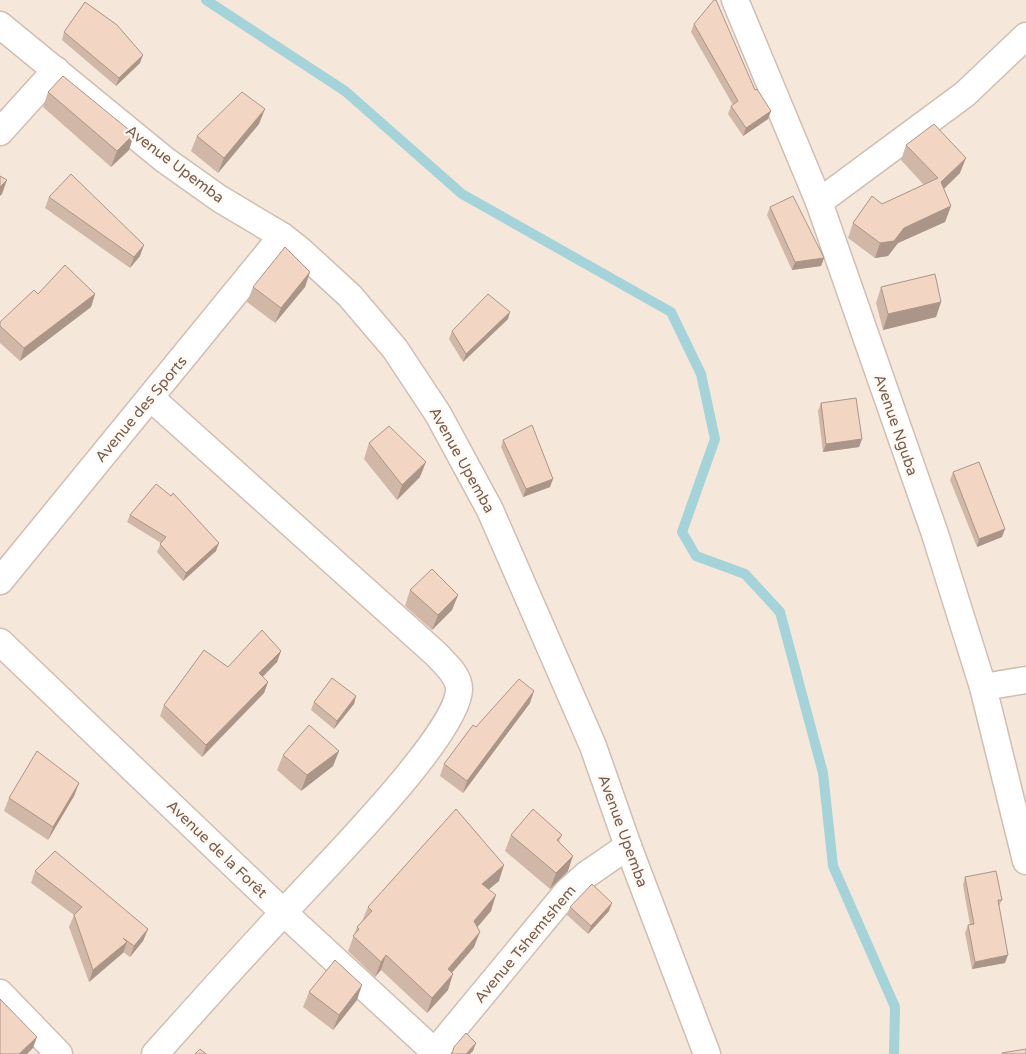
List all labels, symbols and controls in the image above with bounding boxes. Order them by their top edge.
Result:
street label: Avenue Upemba [122,121,228,207]
street label: Avenue des Sports [91,352,191,466]
street label: Avenue Nguba [870,372,922,478]
street label: Avenue Upemba [425,404,499,516]
street label: Avenue Upemba [594,772,652,890]
street label: Avenue de la Forêt [163,796,271,902]
street label: Avenue Tshemtshem [470,881,580,1007]

